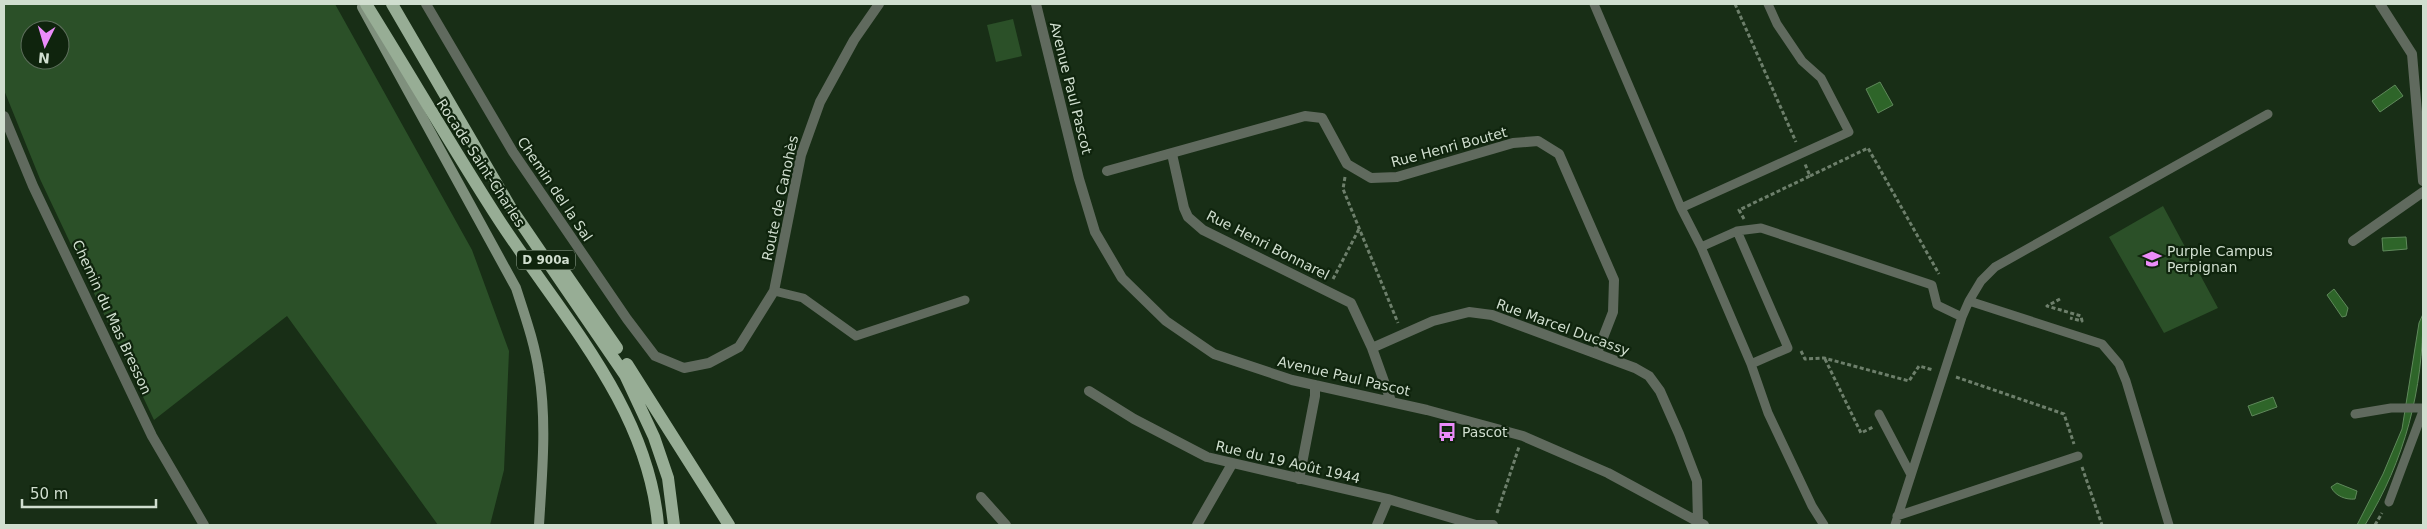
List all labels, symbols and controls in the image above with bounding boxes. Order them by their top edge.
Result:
north arrow [20,20,70,70]
street label: Avenue Paul Pascot [1047,20,1095,156]
text: N [37,49,50,66]
street label: Rocade Saint-Charles [434,96,528,230]
street label: Rue Henri Boutet [1389,124,1509,170]
street label: Chemin del la Sal [514,134,596,244]
street label: Route de Canohès [759,134,801,262]
street label: Rue Henri Bonnarel [1204,207,1332,283]
street label: Chemin du Mas Bresson [69,237,155,397]
place label: Purple Campus Perpignan [2167,243,2273,275]
school or university icon: Purple Campus Perpignan [2141,248,2163,270]
road number: D 900a [517,250,575,270]
street label: Rue Marcel Ducassy [1494,295,1632,359]
street label: Avenue Paul Pascot [1276,353,1412,399]
bus stop icon: Pascot [1436,421,1458,443]
place label: Pascot [1462,424,1508,440]
street label: Rue du 19 Août 1944 [1214,438,1362,486]
scale bar [22,476,156,508]
text: 50 m [30,485,68,503]

